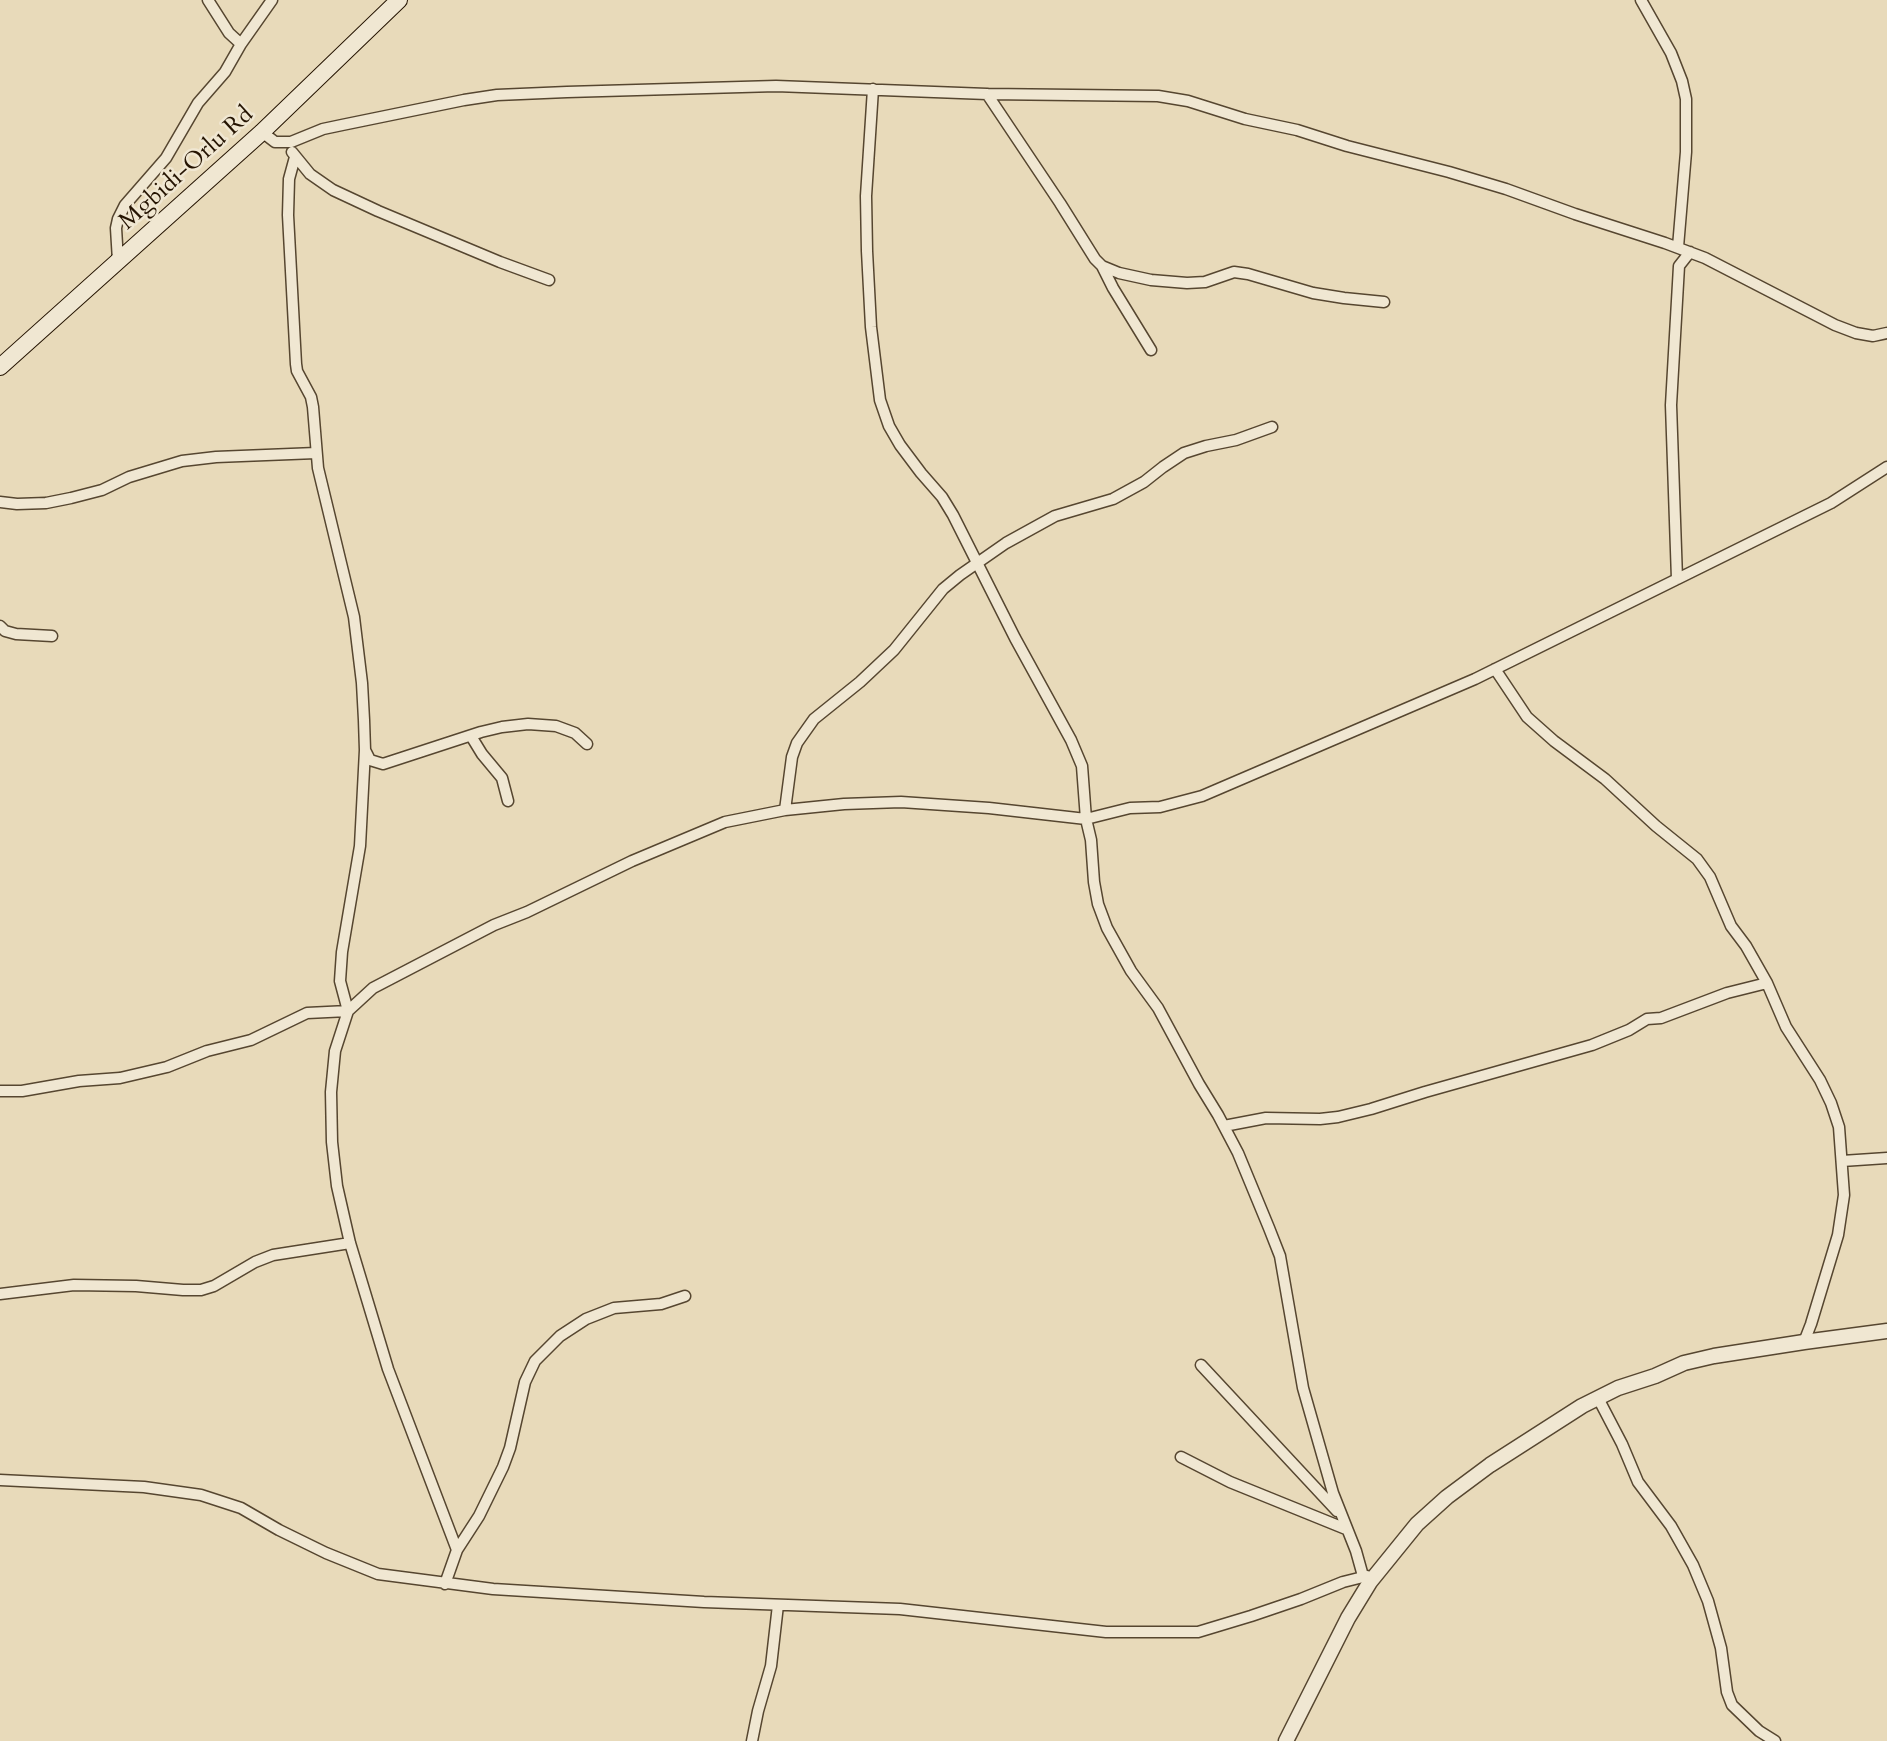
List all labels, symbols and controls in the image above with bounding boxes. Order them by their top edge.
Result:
street label: Mgbidi-Orlu Rd [114,101,260,237]

